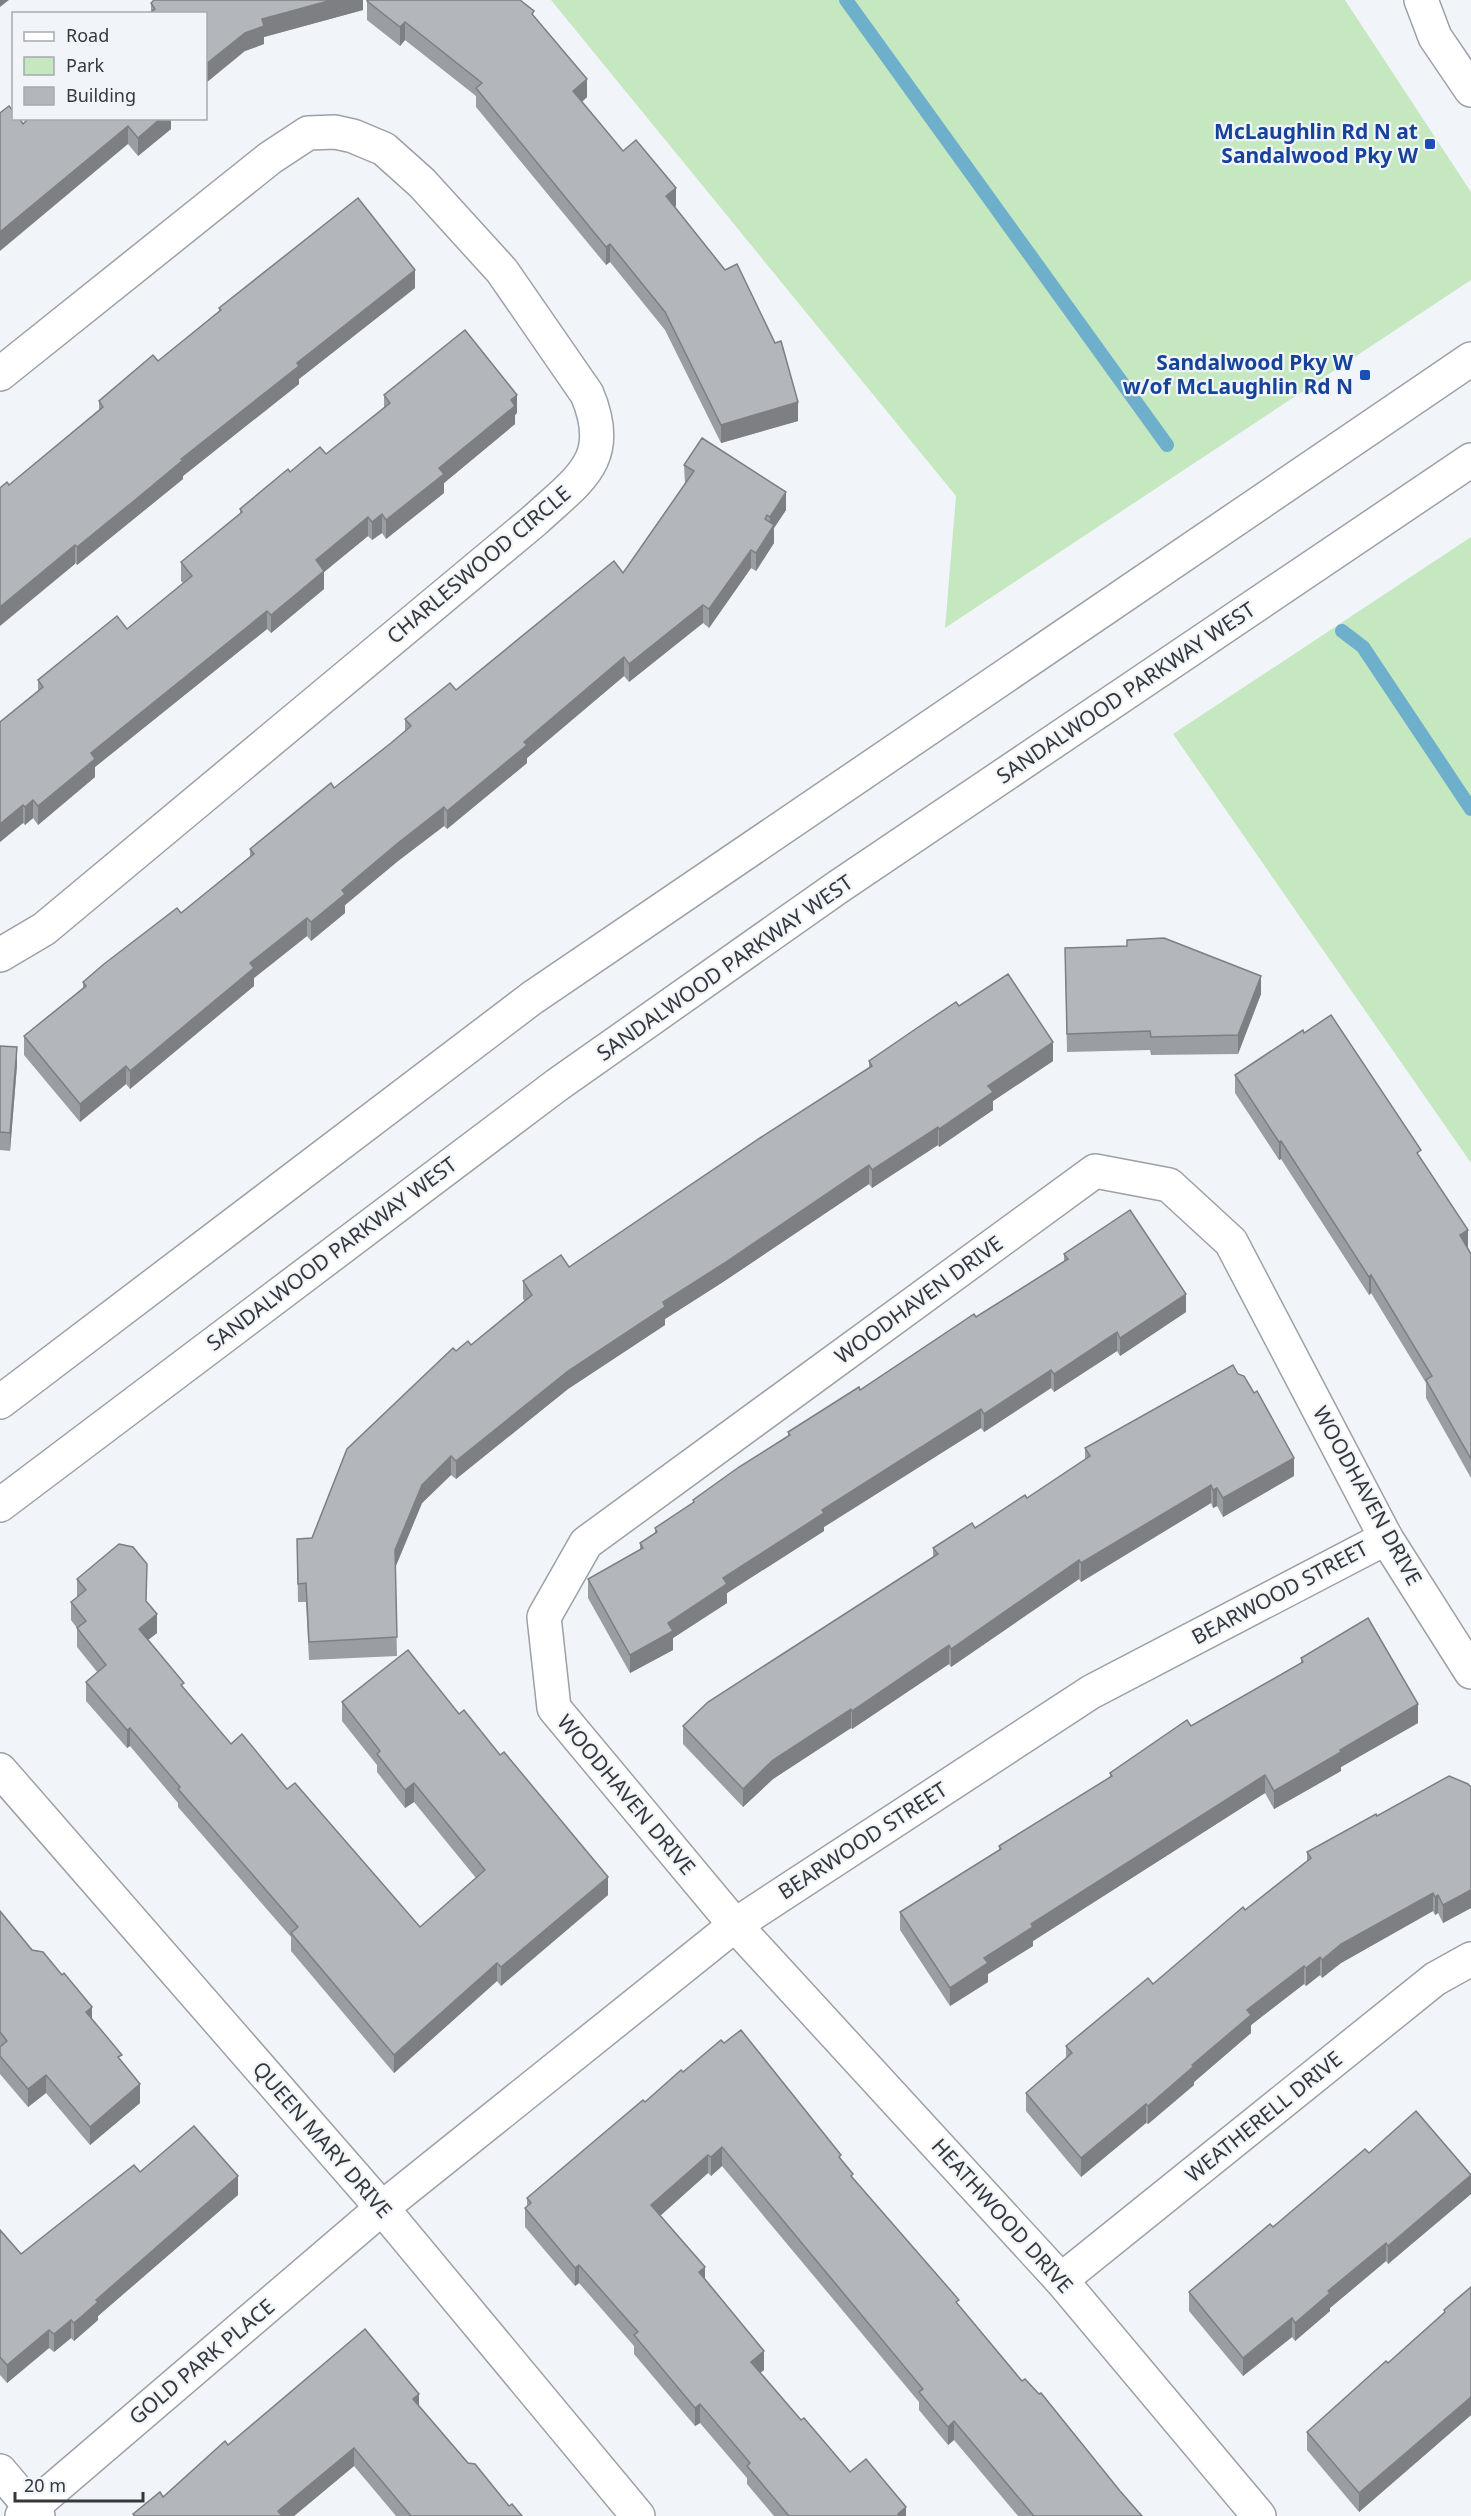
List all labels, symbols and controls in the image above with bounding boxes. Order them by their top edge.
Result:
legend [12,12,207,120]
text: Road [66,23,109,47]
text: Park [66,53,104,77]
text: Building [66,83,136,107]
place label: McLaughlin Rd N at Sandalwood Pky W [1214,117,1419,169]
marker: McLaughlin Rd N at Sandalwood Pky W [1423,137,1437,151]
place label: Sandalwood Pky W w/of McLaughlin Rd N [1123,348,1354,400]
marker: Sandalwood Pky W w/of McLaughlin Rd N [1358,368,1372,382]
street label: CHARLESWOOD CIRCLE [381,479,576,649]
street label: SANDALWOOD PARKWAY WEST [991,595,1261,789]
street label: SANDALWOOD PARKWAY WEST [591,868,858,1067]
street label: SANDALWOOD PARKWAY WEST [201,1150,462,1357]
street label: WOODHAVEN DRIVE [829,1229,1008,1370]
street label: WOODHAVEN DRIVE [1307,1401,1429,1590]
street label: BEARWOOD STREET [1186,1534,1373,1650]
street label: WOODHAVEN DRIVE [551,1708,702,1880]
street label: BEARWOOD STREET [773,1775,953,1905]
street label: WEATHERELL DRIVE [1179,2044,1348,2188]
street label: QUEEN MARY DRIVE [247,2055,399,2224]
street label: HEATHWOOD DRIVE [926,2132,1080,2299]
street label: GOLD PARK PLACE [123,2292,280,2430]
scale bar [15,2465,142,2503]
text: 20 m [24,2473,66,2497]

